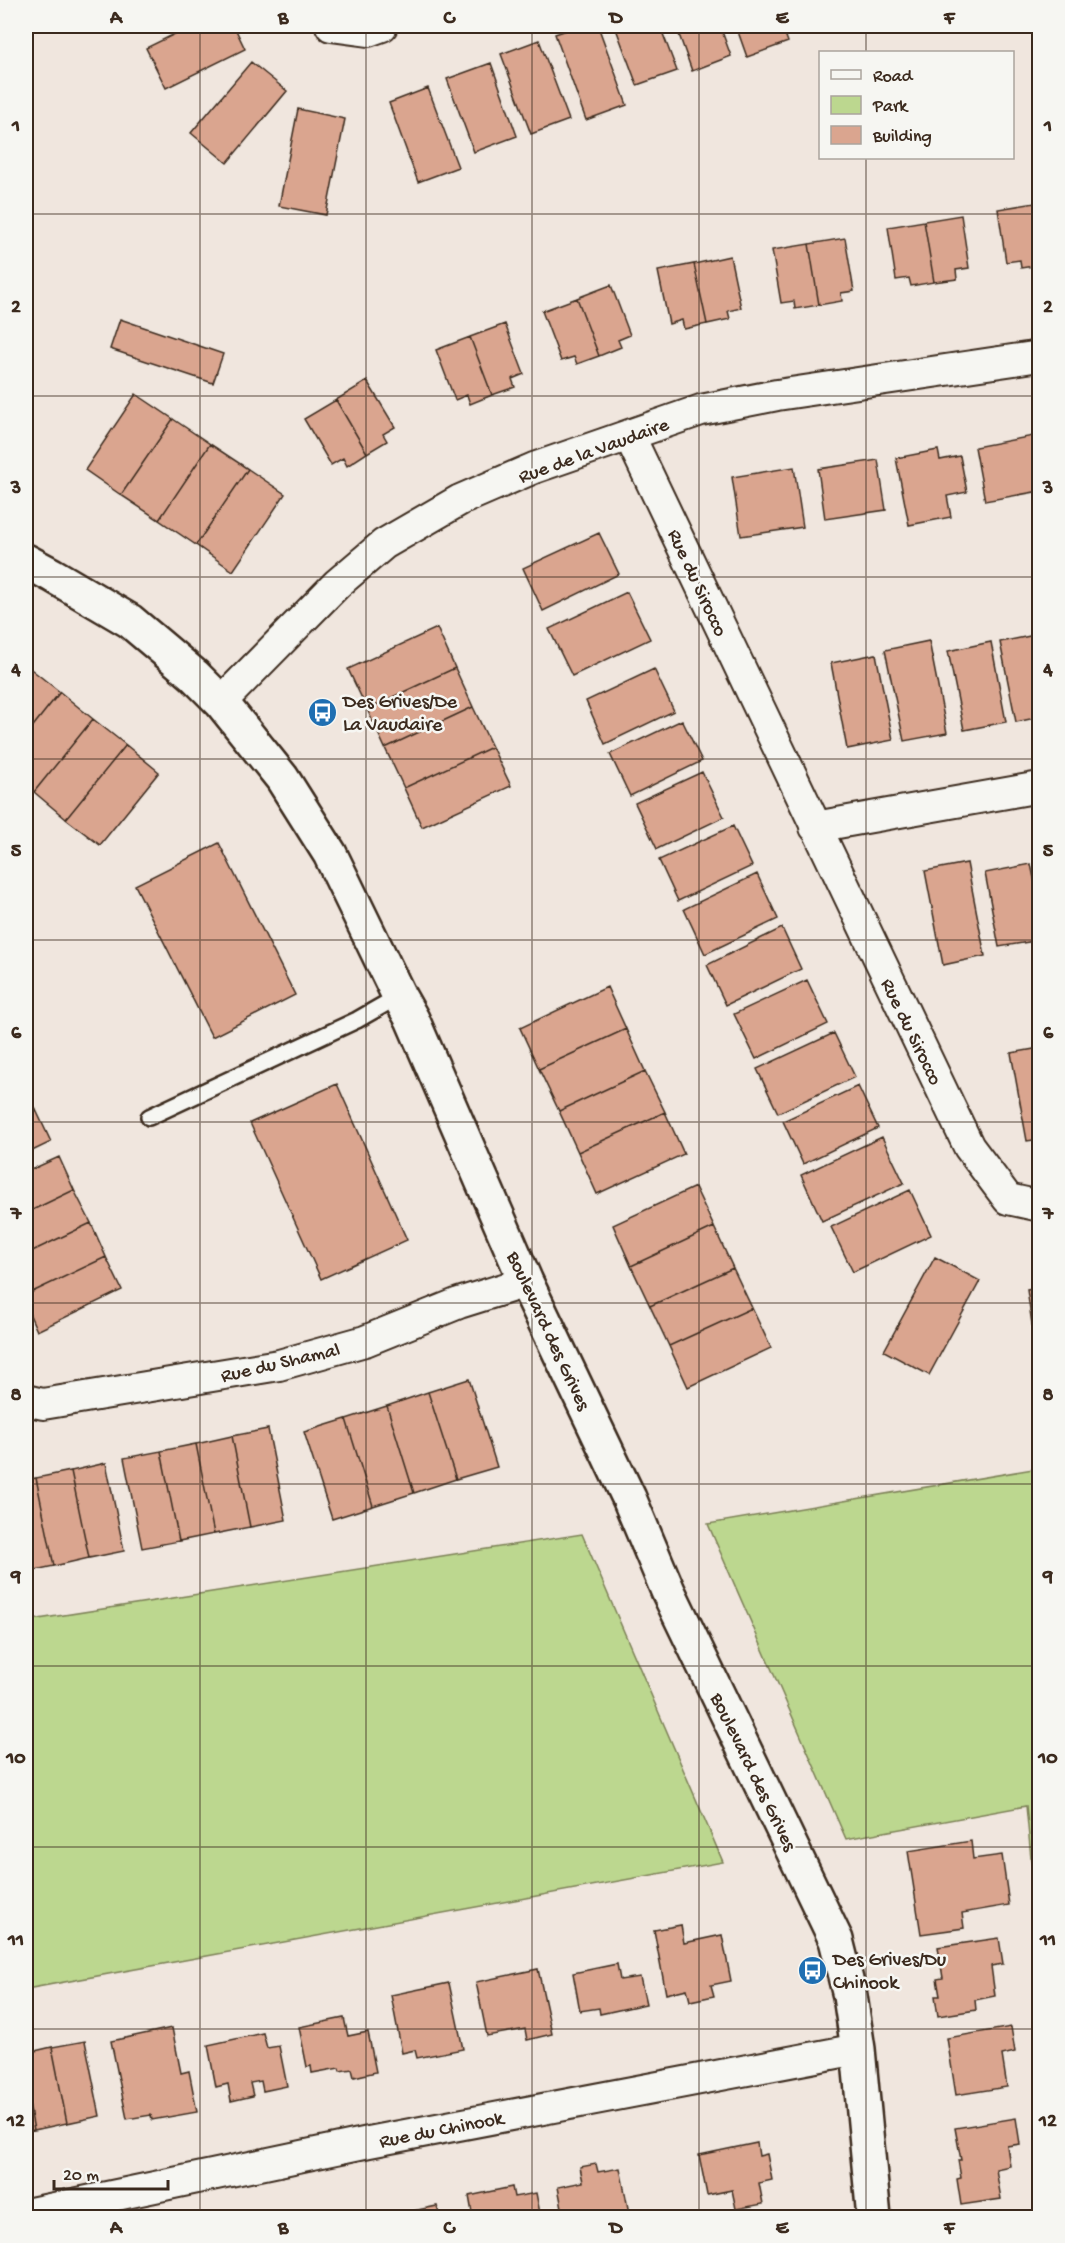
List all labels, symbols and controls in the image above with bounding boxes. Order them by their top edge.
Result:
text: A [109,8,124,31]
text: B [277,8,289,31]
text: C [443,8,457,31]
text: D [607,8,623,31]
text: E [776,8,790,31]
text: F [943,8,956,31]
legend [819,51,1014,159]
text: Road [873,67,914,88]
text: Park [872,97,909,118]
text: 1 [11,116,20,139]
text: 1 [1043,116,1052,139]
text: Building [872,127,932,148]
text: 2 [11,297,21,320]
text: 2 [1043,297,1053,320]
street label: Rue de la Vaudaire [516,414,673,490]
text: 3 [10,478,21,501]
text: 3 [1042,478,1053,501]
street label: Rue du Sirocco [661,526,731,641]
text: 4 [10,660,21,683]
text: 4 [1042,660,1053,683]
place label: Des Grives/De La Vaudaire [341,692,458,738]
bus stop icon: Des Grives/De La Vaudaire [306,696,338,728]
text: 5 [11,841,22,864]
text: 5 [1043,841,1054,864]
street label: Rue du Sirocco [874,975,946,1090]
text: 6 [11,1023,22,1046]
text: 6 [1043,1023,1054,1046]
text: 7 [10,1204,23,1227]
text: 7 [1042,1204,1055,1227]
street label: Boulevard des Grives [499,1247,594,1415]
street label: Rue du Shamal [219,1340,343,1389]
text: 8 [11,1385,22,1408]
text: 8 [1043,1385,1054,1408]
text: 9 [10,1567,21,1590]
text: 9 [1042,1567,1053,1590]
street label: Boulevard des Grives [703,1689,800,1856]
text: 10 [5,1748,26,1771]
text: 10 [1037,1748,1058,1771]
text: 11 [7,1930,24,1953]
text: 11 [1039,1930,1056,1953]
place label: Des Grives/Du Chinook [831,1950,947,1996]
bus stop icon: Des Grives/Du Chinook [796,1954,828,1986]
street label: Rue du Chinook [378,2108,508,2155]
text: 12 [6,2111,25,2134]
text: 12 [1038,2111,1057,2134]
scale bar [54,2153,168,2191]
text: 20 m [63,2166,99,2187]
text: A [109,2218,124,2241]
text: B [277,2218,289,2241]
text: C [443,2218,457,2241]
text: D [607,2218,623,2241]
text: E [776,2218,790,2241]
text: F [943,2218,956,2241]

